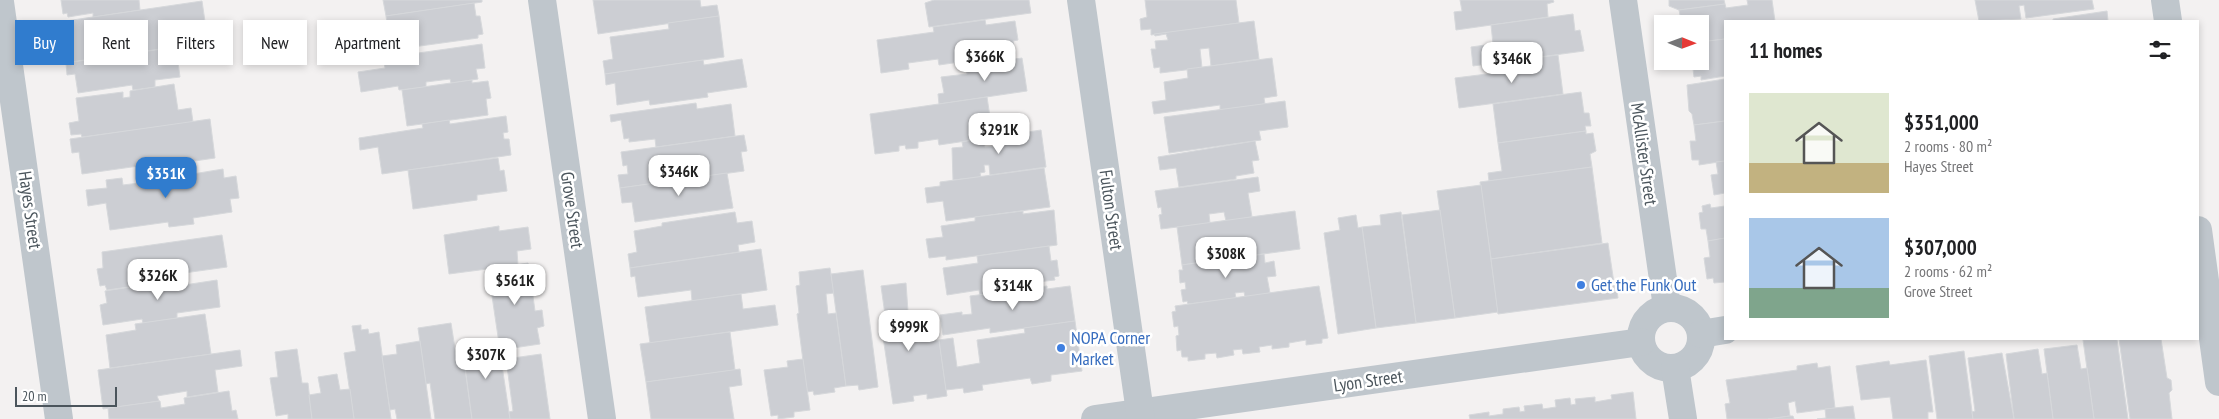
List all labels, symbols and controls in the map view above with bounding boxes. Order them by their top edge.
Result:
north arrow [1654,15,1709,70]
map controls [1654,15,1709,70]
chip: Buy [15,20,74,65]
chip: Rent [84,20,148,65]
chip: Filters [158,20,233,65]
chip: New [243,20,307,65]
chip: Apartment [317,20,419,65]
icon: filters [2146,36,2174,64]
text: 11 homes [1749,37,1822,64]
pin: $366K [950,39,1020,82]
pin: $346K [1477,42,1547,84]
text: $366K [966,46,1004,66]
text: $346K [1493,48,1531,68]
street label: McAllister Street [1626,101,1663,207]
text: $351,000 [1904,109,1979,136]
pin: $291K [964,112,1034,155]
icon: home [1789,113,1849,173]
text: $291K [980,119,1018,139]
text: 2 rooms · 80 m² [1904,136,1992,156]
pin: $346K [644,154,714,197]
pin: $351K [131,156,201,199]
text: Hayes Street [1904,156,1974,176]
text: $346K [660,161,698,181]
text: $351K [147,163,185,183]
street label: Fulton Street [1094,168,1129,252]
street label: Hayes Street [14,170,47,250]
street label: Grove Street [556,170,589,250]
text: $307,000 [1904,234,1977,261]
pin: $308K [1191,236,1261,279]
icon: home [1789,238,1849,298]
text: $308K [1207,243,1245,263]
pin: $326K [123,258,193,301]
text: 2 rooms · 62 m² [1904,261,1992,281]
pin: $561K [480,264,550,306]
text: $326K [139,265,177,285]
pin: $314K [978,268,1048,311]
text: $561K [496,270,534,290]
place label: Get the Funk Out [1591,273,1696,296]
text: $314K [994,275,1032,295]
marker: Get the Funk Out [1575,279,1587,291]
text: Grove Street [1904,281,1972,301]
pin: $999K [874,310,944,352]
text: $999K [890,316,928,336]
place label: NOPA Corner Market [1071,326,1150,370]
pin: $307K [451,338,521,380]
marker: NOPA Corner Market [1055,342,1067,354]
text: $307K [467,344,505,364]
street label: Lyon Street [1332,364,1404,397]
scale bar [15,384,118,407]
text: 20 m [22,387,47,405]

